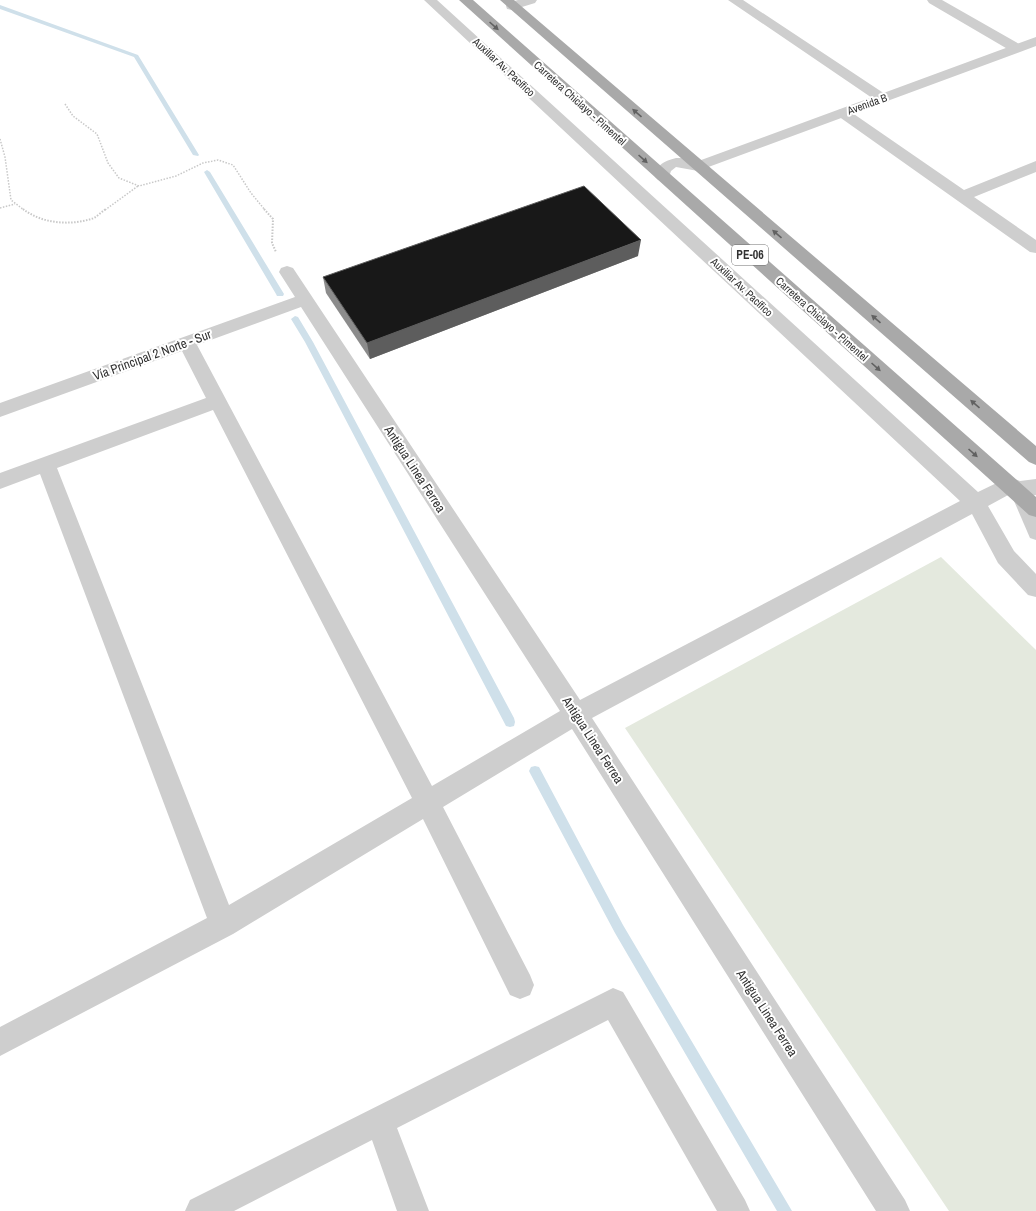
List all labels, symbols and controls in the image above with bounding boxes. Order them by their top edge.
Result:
one-way arrow [489,21,498,30]
street label: Auxiliar Av. Pacífico [469,34,538,99]
street label: Carretera Chiclayo - Pimentel [531,58,629,148]
street label: Avenida B [844,90,889,118]
one-way arrow [631,108,642,117]
one-way arrow [637,155,648,164]
one-way arrow [772,230,783,239]
road number: PE-06 [732,245,768,265]
street label: Auxiliar Av. Pacífico [707,254,776,319]
street label: Carretera Chiclayo - Pimentel [773,274,871,364]
one-way arrow [871,314,881,324]
street label: Vía Principal 2 Norte - Sur [90,326,214,384]
one-way arrow [871,362,880,371]
one-way arrow [969,399,980,408]
street label: Antigua Linea Ferrea [380,422,449,516]
one-way arrow [968,449,978,458]
street label: Antigua Linea Ferrea [558,693,627,787]
street label: Antigua Linea Ferrea [732,966,801,1060]

